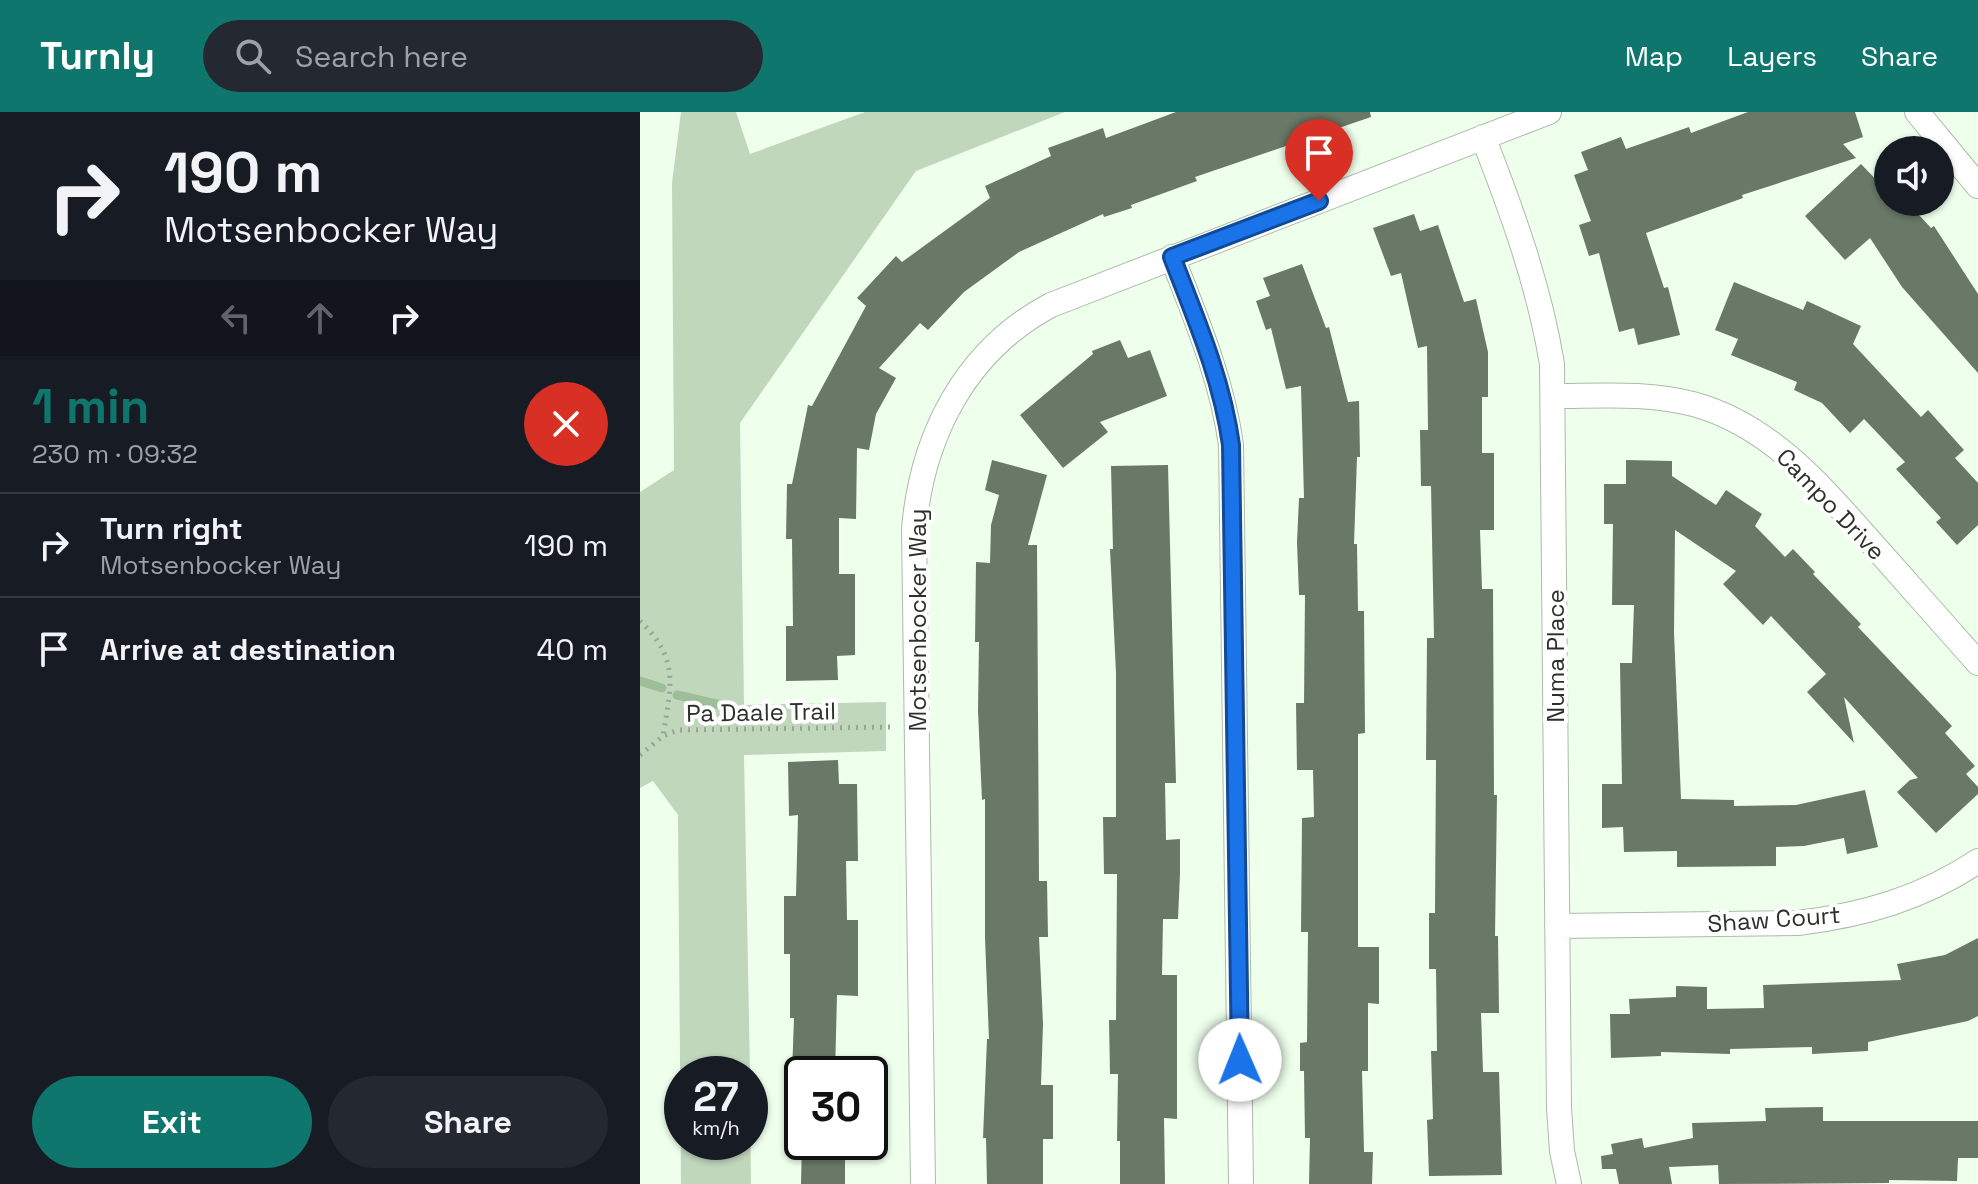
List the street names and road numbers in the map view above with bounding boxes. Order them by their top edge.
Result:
street label: Campo Drive [1770,442,1892,566]
street label: Motsenbocker Way [902,509,933,731]
street label: Numa Place [1540,589,1571,723]
street label: Pa Daale Trail [686,695,836,729]
street label: Shaw Court [1706,899,1842,939]

